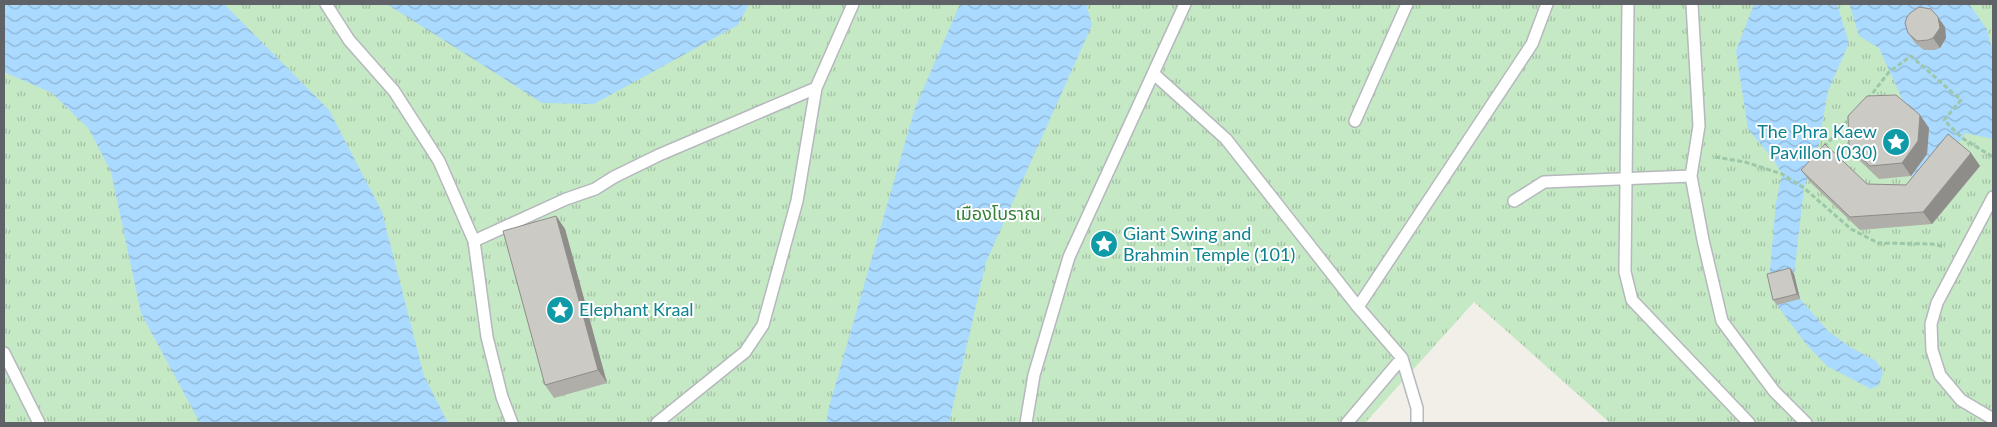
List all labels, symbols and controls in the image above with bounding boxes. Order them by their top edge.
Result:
place label: The Phra Kaew Pavillon (030) [1757,120,1877,163]
place icon: The Phra Kaew Pavillon (030) [1881,127,1911,157]
park label: เมืองโบราณ [955,202,1041,224]
place label: Giant Swing and Brahmin Temple (101) [1123,222,1295,265]
place icon: Giant Swing and Brahmin Temple (101) [1089,229,1119,259]
place icon: Elephant Kraal [545,295,575,325]
place label: Elephant Kraal [579,298,694,320]

